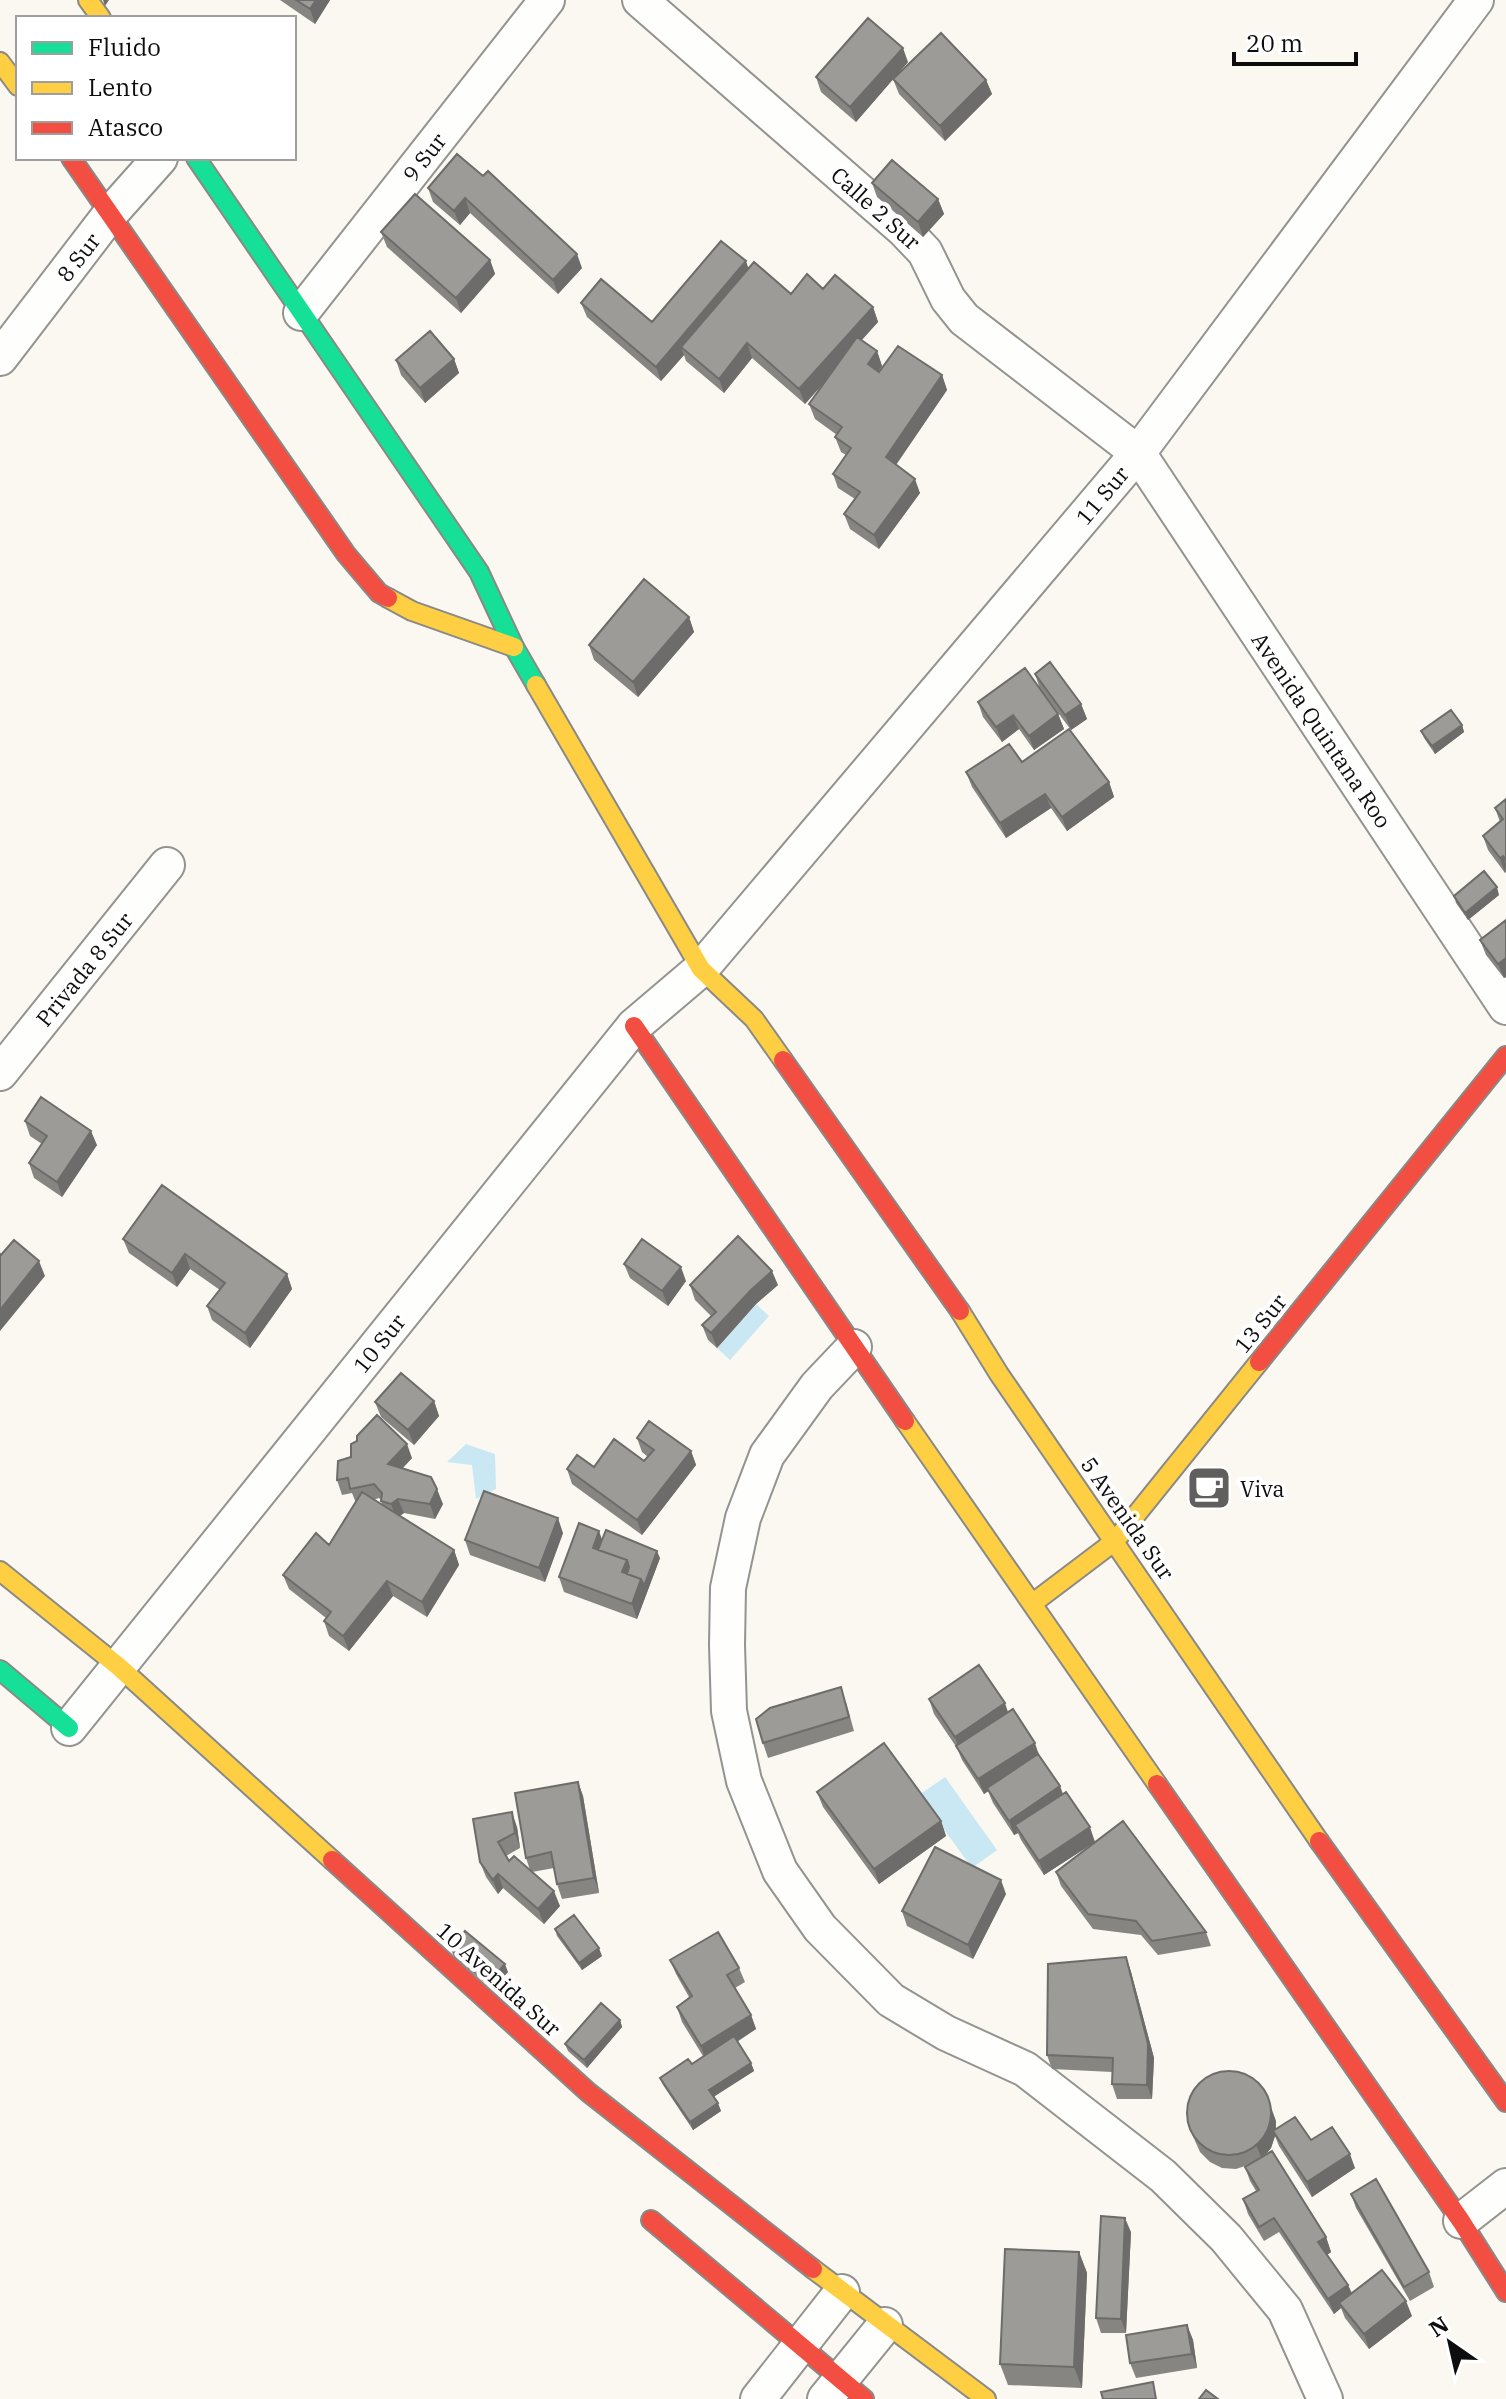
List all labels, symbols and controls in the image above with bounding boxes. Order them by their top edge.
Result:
legend [16,16,296,160]
scale bar [1234,16,1356,66]
text: 20 m [1246,27,1303,59]
text: Fluido [88,31,161,63]
text: Lento [88,71,152,103]
text: Atasco [88,111,163,143]
street label: 9 Sur [396,126,452,187]
street label: Calle 2 Sur [825,160,927,256]
street label: 8 Sur [50,226,106,287]
street label: 11 Sur [1069,460,1135,530]
street label: Avenida Quintana Roo [1246,626,1398,834]
street label: Privada 8 Sur [29,906,139,1032]
street label: 13 Sur [1227,1287,1293,1358]
street label: 10 Sur [346,1307,412,1378]
street label: 5 Avenida Sur [1075,1451,1181,1585]
cafe icon: Viva [1185,1464,1233,1512]
place label: Viva [1240,1474,1285,1503]
street label: 10 Avenida Sur [431,1916,567,2043]
north arrow [1410,2303,1490,2383]
text: N [1423,2309,1454,2343]

